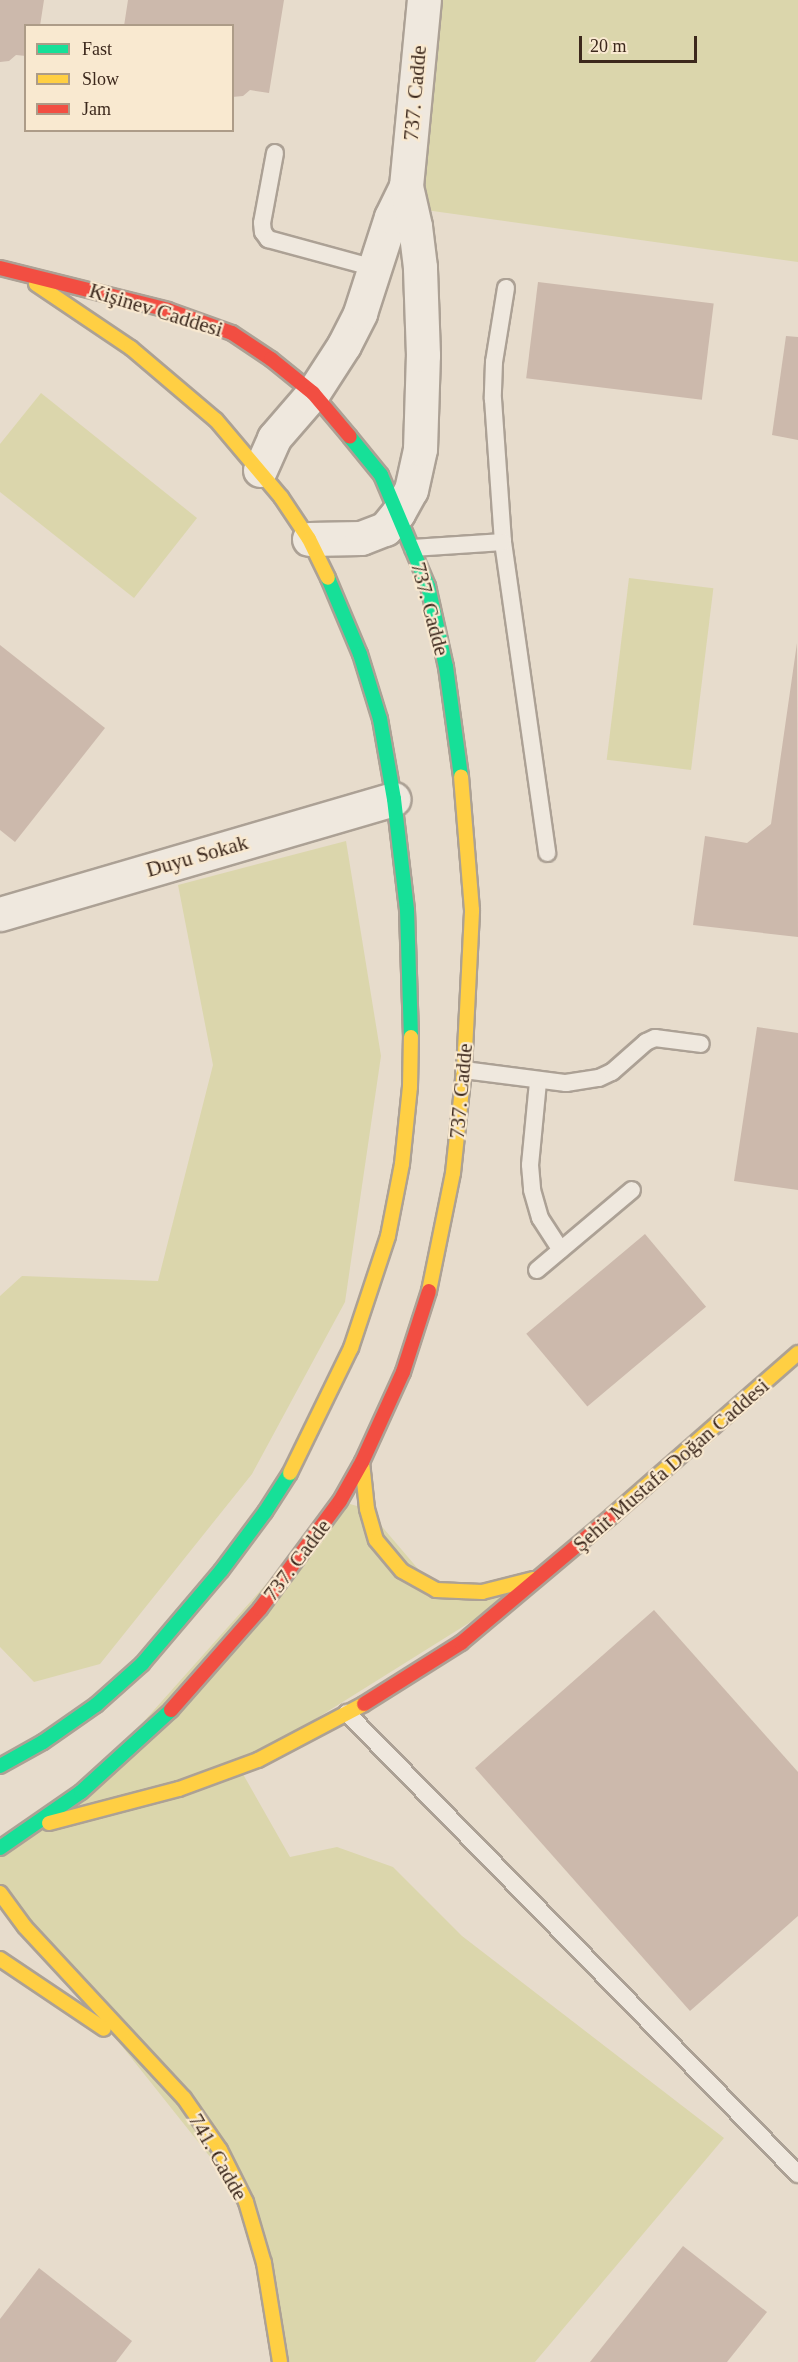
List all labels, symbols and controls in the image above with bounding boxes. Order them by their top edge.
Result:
legend [24,24,234,132]
scale bar [582,24,700,62]
text: 20 m [590,36,627,56]
text: Fast [82,39,112,59]
street label: 737. Cadde [398,44,432,142]
text: Slow [82,69,119,89]
text: Jam [82,99,111,119]
street label: Kişinev Caddesi [86,278,226,342]
street label: 737. Cadde [405,560,455,658]
street label: Duyu Sokak [143,829,251,883]
street label: 737. Cadde [444,1042,478,1140]
street label: Şehit Mustafa Doğan Caddesi [568,1373,774,1557]
street label: 737. Cadde [258,1514,336,1606]
street label: 741. Cadde [183,2109,253,2205]

